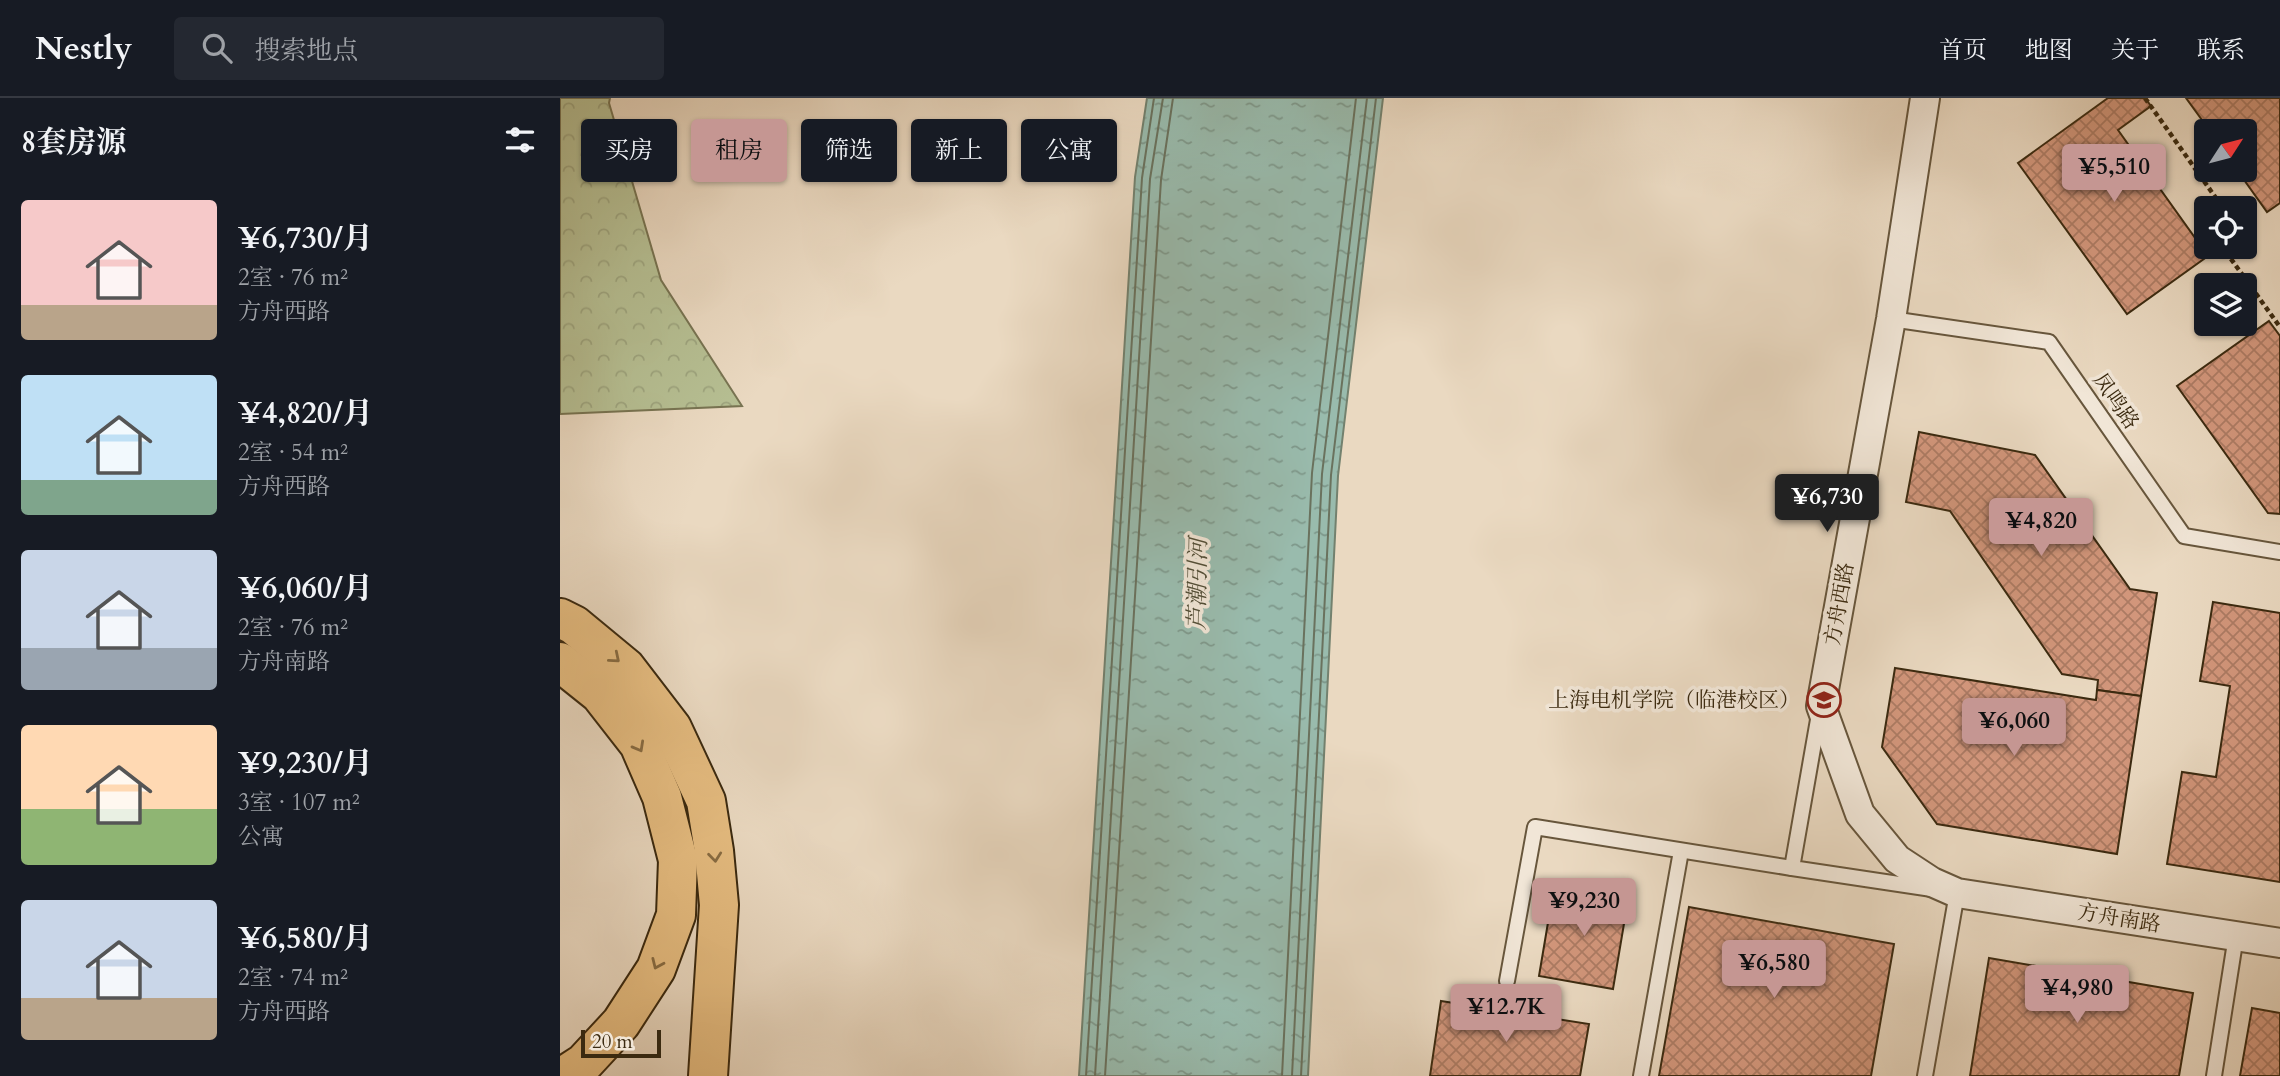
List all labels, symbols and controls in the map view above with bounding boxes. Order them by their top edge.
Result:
search box [174,17,664,80]
text: Nestly [35,26,132,71]
icon: search [198,29,236,67]
text: 搜索地点 [254,33,358,68]
text: 首页 [1939,34,1987,67]
text: 地图 [2025,34,2073,67]
text: 关于 [2111,34,2159,67]
text: 联系 [2197,34,2245,67]
chip: 买房 [581,119,677,182]
chip: 租房 [691,119,787,182]
chip: 筛选 [801,119,897,182]
chip: 新上 [911,119,1007,182]
chip: 公寓 [1021,119,1117,182]
north arrow [2194,119,2258,182]
map controls [2194,119,2257,336]
icon: filters [501,121,539,159]
text: 8套房源 [21,122,126,163]
pin: ¥5,510 [2057,144,2171,204]
text: ¥5,510 [2078,151,2150,182]
button: locate [2194,196,2257,259]
text: ¥6,730/月 [238,218,373,259]
icon: home [77,228,161,312]
text: 2室 · 76 m² [238,262,348,293]
button: layers [2194,273,2257,336]
text: 方舟西路 [238,296,330,327]
street label: 凤鸣路 [2086,367,2146,435]
text: ¥4,820/月 [238,393,373,434]
icon: home [77,403,161,487]
text: 2室 · 54 m² [238,437,348,468]
text: 方舟西路 [238,471,330,502]
pin: ¥6,730 [1770,474,1884,534]
text: ¥6,730 [1791,481,1863,512]
pin: ¥4,820 [1984,498,2098,558]
text: ¥4,820 [2005,505,2077,536]
water label: 芦潮引河 [1181,534,1214,630]
street label: 方舟西路 [1818,560,1861,648]
text: ¥6,060/月 [238,568,373,609]
icon: home [77,578,161,662]
text: 2室 · 76 m² [238,612,348,643]
text: 方舟南路 [238,646,330,677]
one-way arrow [606,650,619,662]
school or university icon: 上海电机学院（临港校区） [1805,681,1843,719]
place label: 上海电机学院（临港校区） [1548,686,1800,715]
pin: ¥6,060 [1957,698,2071,758]
text: ¥6,060 [1978,705,2050,736]
one-way arrow [631,739,644,752]
text: ¥9,230/月 [238,743,373,784]
icon: home [77,753,161,837]
text: 3室 · 107 m² [238,787,360,818]
text: 公寓 [238,821,284,852]
one-way arrow [707,851,722,863]
pin: ¥9,230 [1527,878,1641,938]
text: ¥9,230 [1548,885,1620,916]
street label: 方舟南路 [2075,898,2163,939]
text: ¥6,580/月 [238,918,373,959]
icon: home [77,928,161,1012]
pin: ¥6,580 [1717,940,1831,1000]
text: ¥6,580 [1738,947,1810,978]
one-way arrow [651,956,665,969]
text: 2室 · 74 m² [238,962,348,993]
pin: ¥4,980 [2020,965,2134,1025]
text: ¥4,980 [2041,972,2113,1003]
pin: ¥12.7K [1449,984,1563,1044]
text: ¥12.7K [1467,991,1546,1022]
text: 方舟西路 [238,996,330,1027]
scale bar [581,1027,662,1059]
text: 20 m [592,1029,633,1055]

